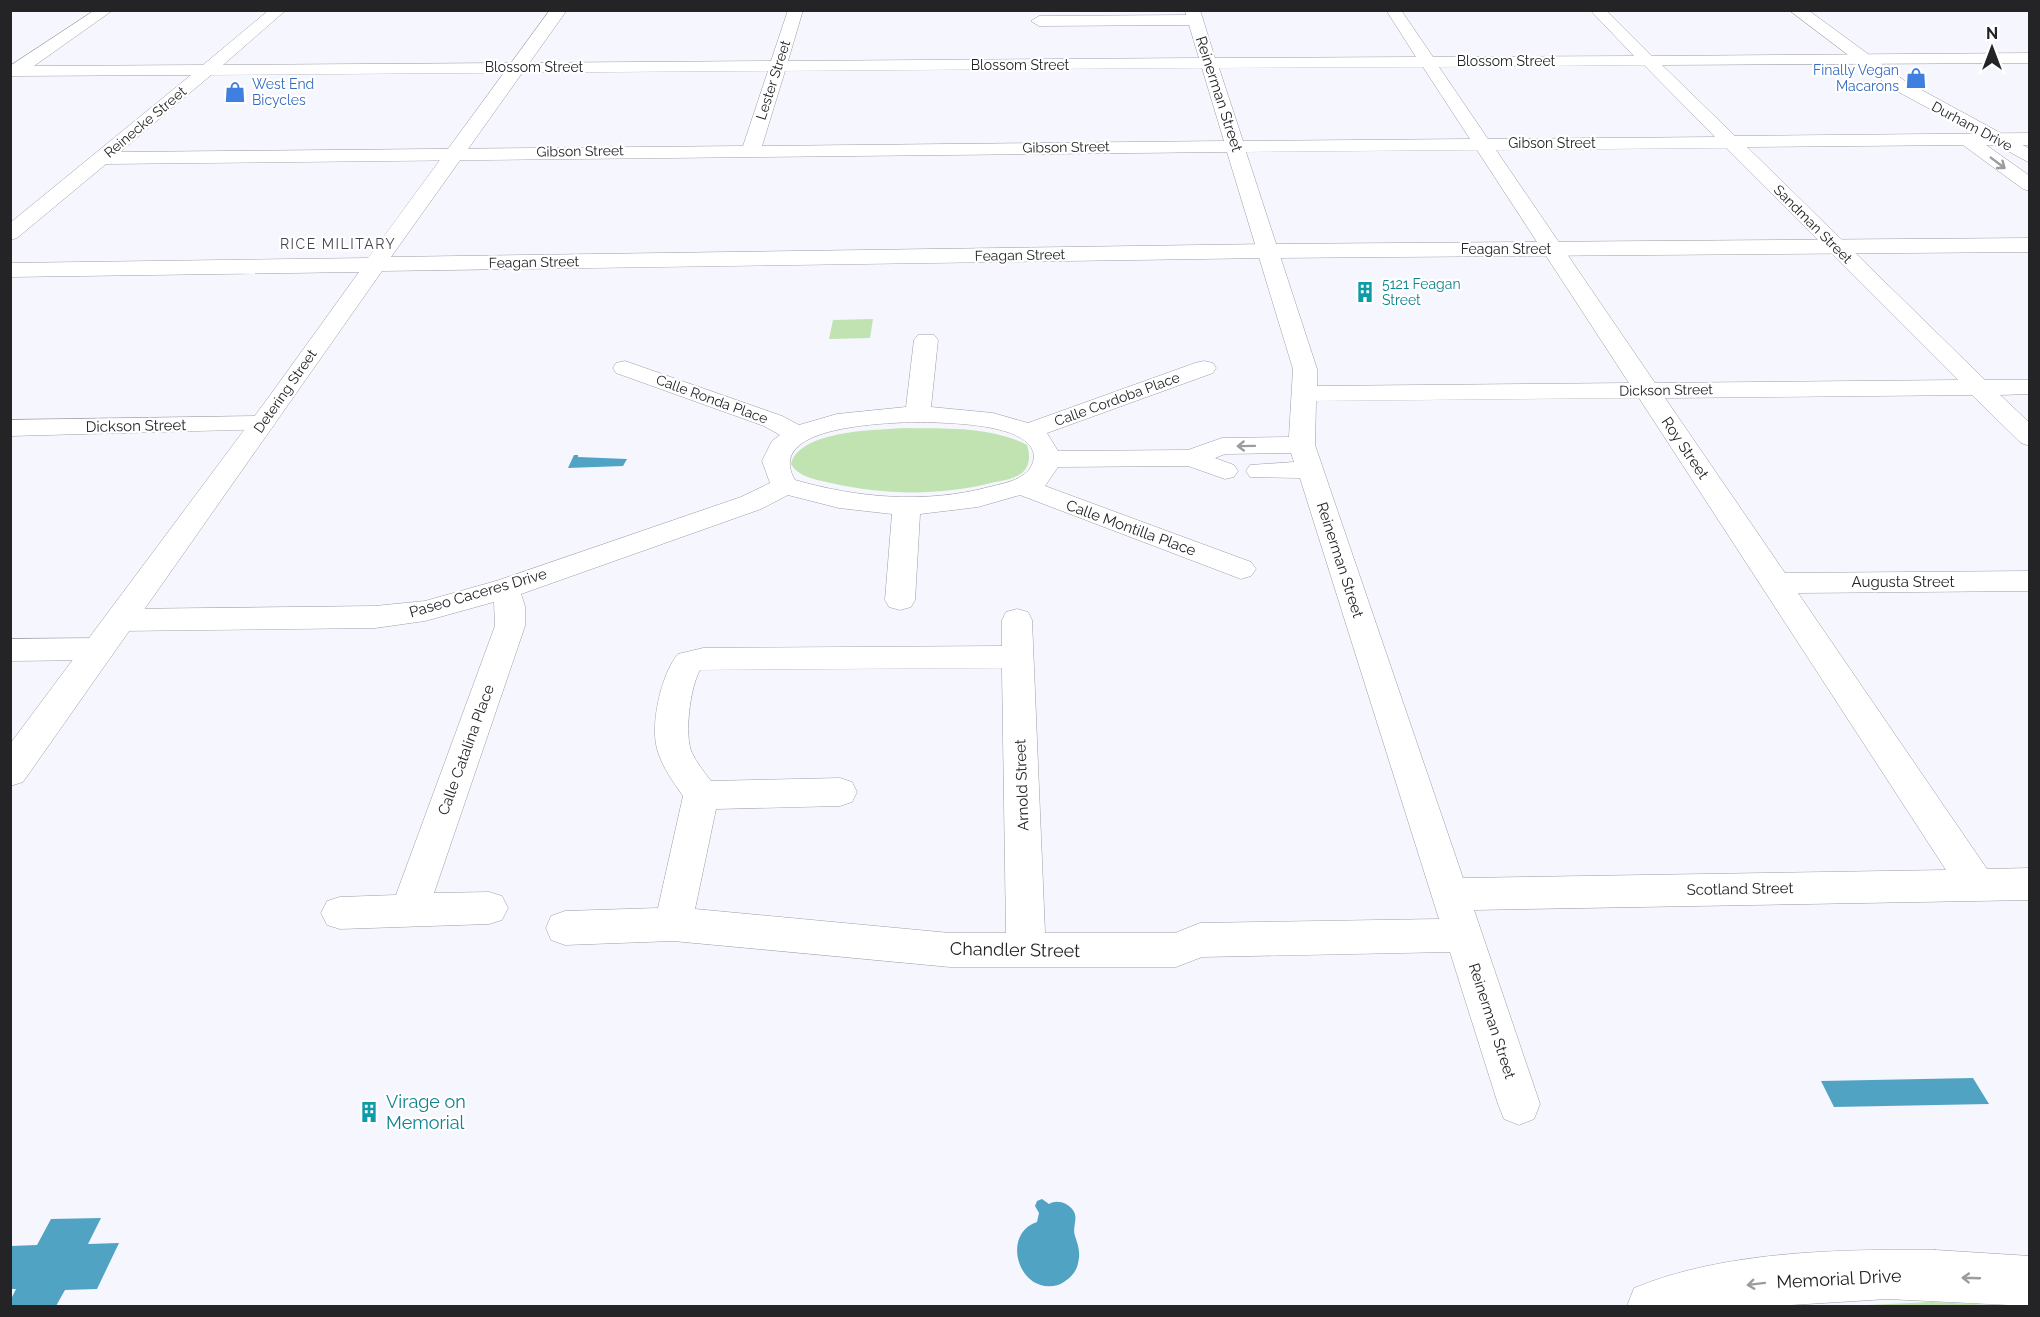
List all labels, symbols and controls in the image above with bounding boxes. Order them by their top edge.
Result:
north arrow [1962,18,2022,78]
text: N [1986,24,1998,43]
street label: Reinerman Street [1192,34,1246,154]
street label: Lester Street [753,38,793,122]
street label: Blossom Street [1457,53,1556,69]
street label: Blossom Street [971,57,1070,73]
street label: Blossom Street [485,59,584,75]
place label: Finally Vegan Macarons [1813,62,1899,94]
shop icon: Finally Vegan Macarons [1904,66,1928,90]
place label: West End Bicycles [252,76,314,108]
shop icon: West End Bicycles [223,80,247,104]
street label: Reinecke Street [101,83,189,161]
street label: Durham Drive [1929,98,2015,154]
street label: Gibson Street [1508,135,1596,151]
street label: Gibson Street [1022,138,1110,156]
street label: Gibson Street [536,142,624,160]
one-way arrow [1989,156,2005,169]
street label: Sandman Street [1771,182,1856,267]
district label: RICE MILITARY [280,236,396,252]
street label: Feagan Street [1461,241,1552,257]
street label: Feagan Street [975,246,1066,264]
street label: Feagan Street [489,253,580,271]
place label: 5121 Feagan Street [1382,276,1461,308]
building icon: 5121 Feagan Street [1353,280,1377,304]
street label: Detering Street [250,346,320,436]
street label: Calle Cordoba Place [1052,369,1182,429]
street label: Calle Ronda Place [654,371,770,427]
street label: Dickson Street [1619,381,1713,399]
street label: Roy Street [1658,413,1712,483]
street label: Dickson Street [86,416,186,436]
one-way arrow [1236,440,1256,452]
street label: Calle Montilla Place [1064,496,1199,560]
street label: Reinerman Street [1313,500,1367,620]
street label: Paseo Caceres Drive [407,565,549,621]
street label: Augusta Street [1852,573,1954,591]
street label: Calle Catalina Place [434,682,498,818]
street label: Arnold Street [1011,739,1033,831]
street label: Scotland Street [1686,879,1794,899]
street label: Chandler Street [950,938,1080,961]
street label: Reinerman Street [1465,961,1519,1081]
place label: Virage on Memorial [386,1091,466,1133]
building icon: Virage on Memorial [357,1100,381,1124]
street label: Memorial Drive [1776,1265,1903,1292]
one-way arrow [1962,1272,1982,1283]
one-way arrow [1746,1279,1766,1290]

